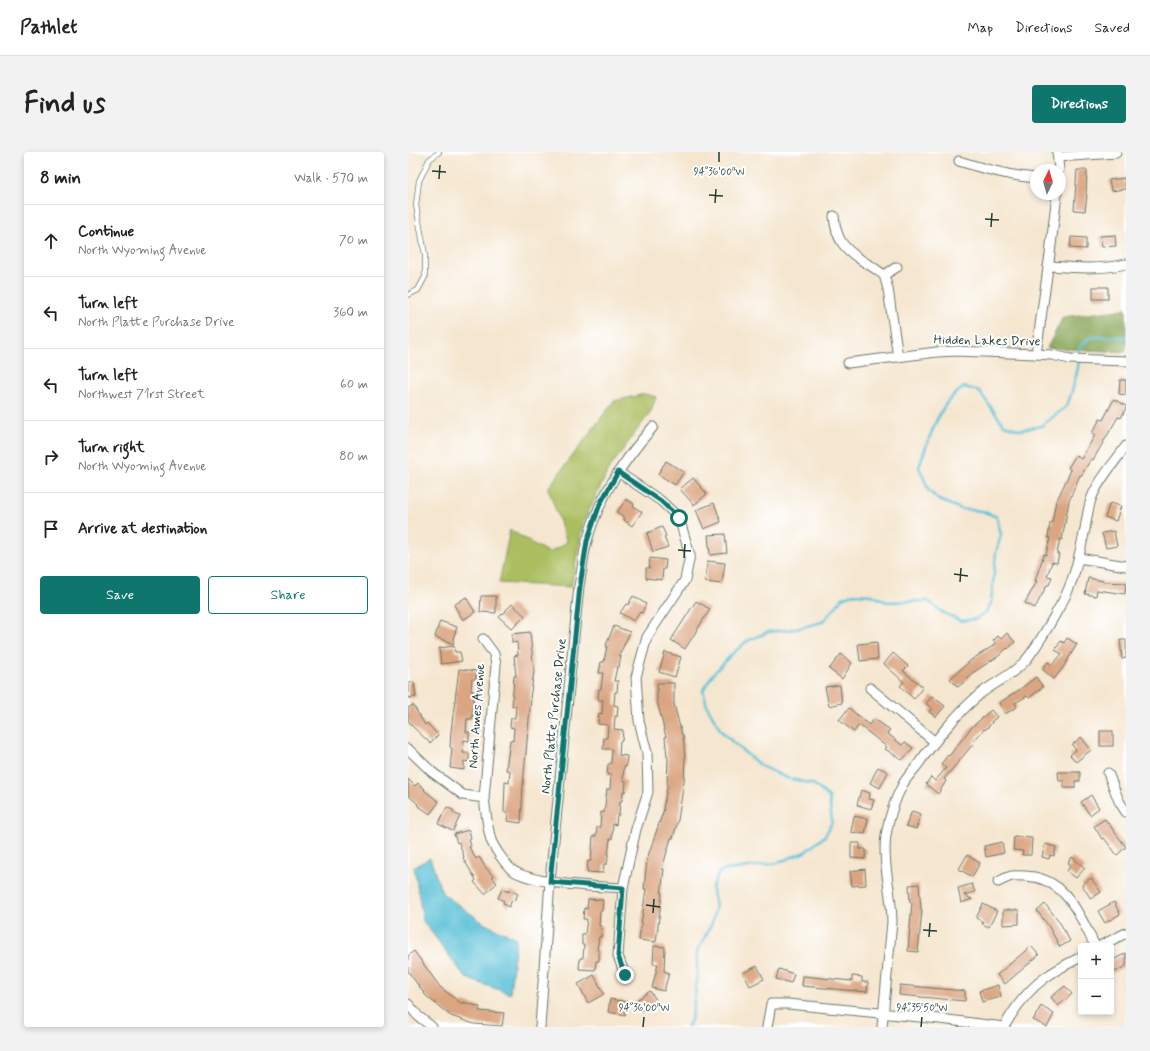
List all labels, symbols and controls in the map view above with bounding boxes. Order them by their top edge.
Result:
text: Pathlet [20,15,77,40]
text: Map [967,19,993,37]
text: Directions [1015,19,1073,37]
text: Saved [1095,19,1130,37]
button: Directions [1032,85,1126,123]
text: Find us [24,86,105,123]
north arrow [1030,164,1066,200]
text: 94°36'00"W [694,165,744,179]
text: 8 min [40,167,81,189]
text: Walk · 570 m [294,170,368,187]
text: Continue [78,222,134,242]
icon: ahead [40,230,62,252]
text: 70 m [339,232,368,249]
text: North Wyoming Avenue [78,242,206,259]
text: Turn left [78,294,138,314]
icon: left [40,302,62,324]
text: 360 m [333,304,368,321]
text: North Platte Purchase Drive [78,314,234,331]
street label: Hidden Lakes Drive [933,332,1041,350]
text: Turn left [78,366,138,386]
icon: left [40,374,62,396]
text: 60 m [340,376,368,393]
text: Northwest 71rst Street [78,386,205,403]
text: Turn right [78,438,145,458]
icon: right [40,446,62,468]
text: 80 m [339,448,368,465]
text: North Wyoming Avenue [78,458,206,475]
route start [670,509,688,527]
icon: arrive [40,518,62,540]
text: Arrive at destination [78,519,207,539]
button: Save [40,576,200,614]
button: Share [208,576,368,614]
street label: North Platte Purchase Drive [537,637,571,795]
street label: North Ames Avenue [465,663,489,769]
map controls [1078,943,1114,1015]
button: + [1078,943,1114,979]
route end [616,966,634,984]
button: − [1078,979,1114,1015]
text: 94°36'00"W [619,1001,669,1015]
text: 94°35'50"W [897,1001,947,1015]

